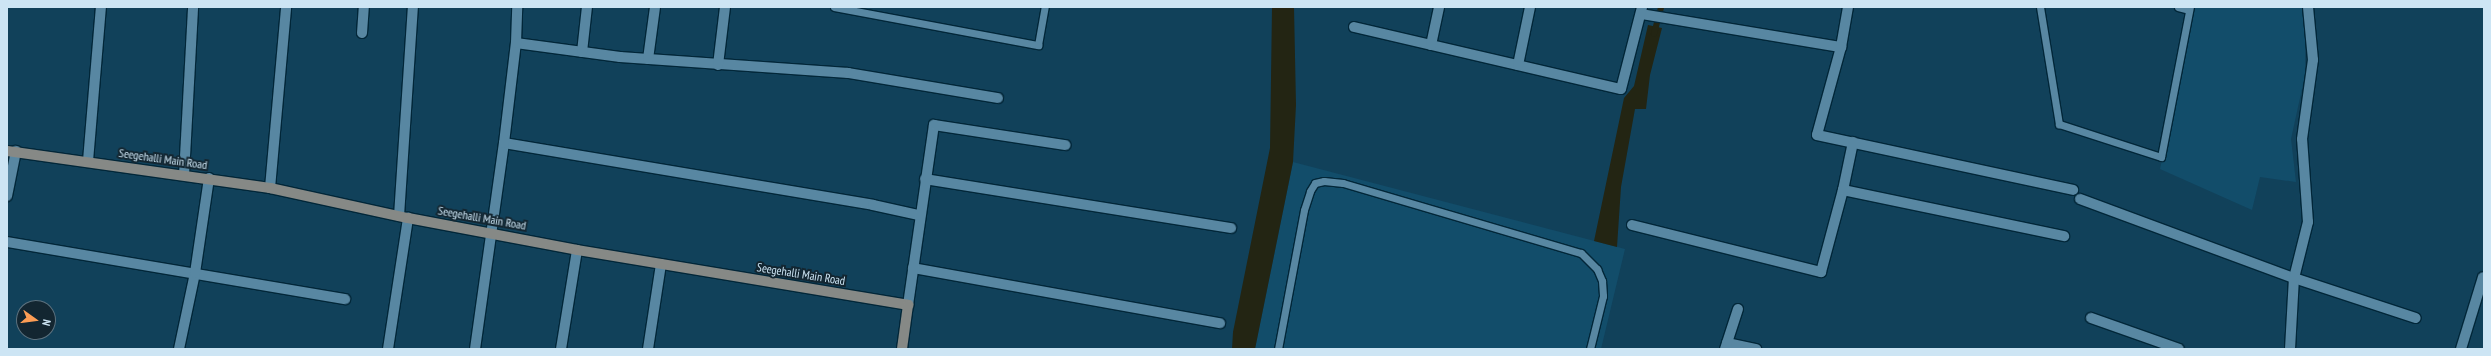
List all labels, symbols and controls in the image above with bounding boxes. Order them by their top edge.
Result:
street label: Seegehalli Main Road [118,146,208,172]
street label: Seegehalli Main Road [437,203,527,233]
street label: Seegehalli Main Road [756,260,846,288]
north arrow [16,300,56,340]
text: N [39,318,54,327]

